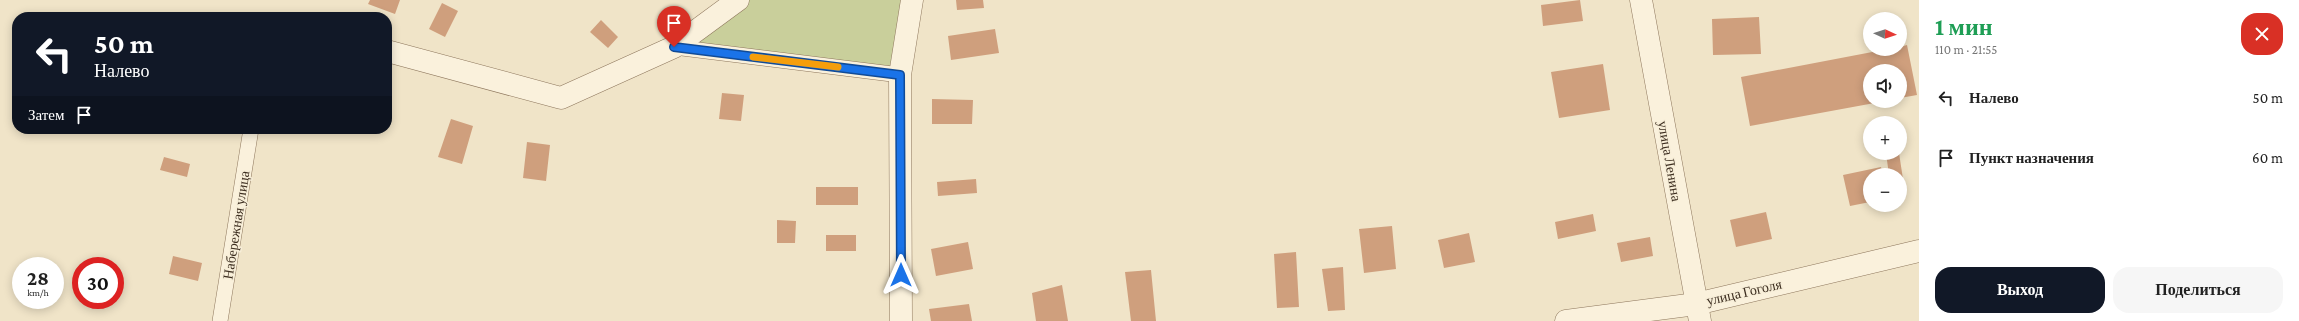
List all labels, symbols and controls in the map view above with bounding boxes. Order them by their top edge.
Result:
pin [657,6,691,47]
icon: arrive [663,12,685,34]
north arrow [1863,12,1907,56]
map controls [1863,12,1907,212]
text: 1 мин [1935,13,1993,40]
button: close [2241,13,2283,55]
icon: left [28,28,80,80]
text: 50 m [94,28,154,59]
text: 110 m · 21:55 [1935,42,1998,57]
text: Налево [94,61,150,81]
button: sound [1863,64,1907,108]
icon: left [1935,87,1957,109]
text: Налево [1969,90,2019,106]
text: 50 m [2253,90,2283,106]
icon: arrive [73,104,95,126]
text: Затем [28,107,65,123]
button: + [1863,116,1907,160]
street label: улица Ленина [1655,119,1685,203]
icon: arrive [1935,147,1957,169]
text: Пункт назначения [1969,150,2094,166]
text: 60 m [2252,150,2283,166]
button: − [1863,168,1907,212]
street label: Набережная улица [220,169,253,280]
position arrow [880,254,922,296]
speed limit sign: 30 [72,257,124,309]
text: 28 [27,267,49,289]
button: Выход [1935,267,2105,313]
button: Поделиться [2113,267,2283,313]
street label: улица Гоголя [1705,275,1784,308]
text: km/h [27,287,49,298]

